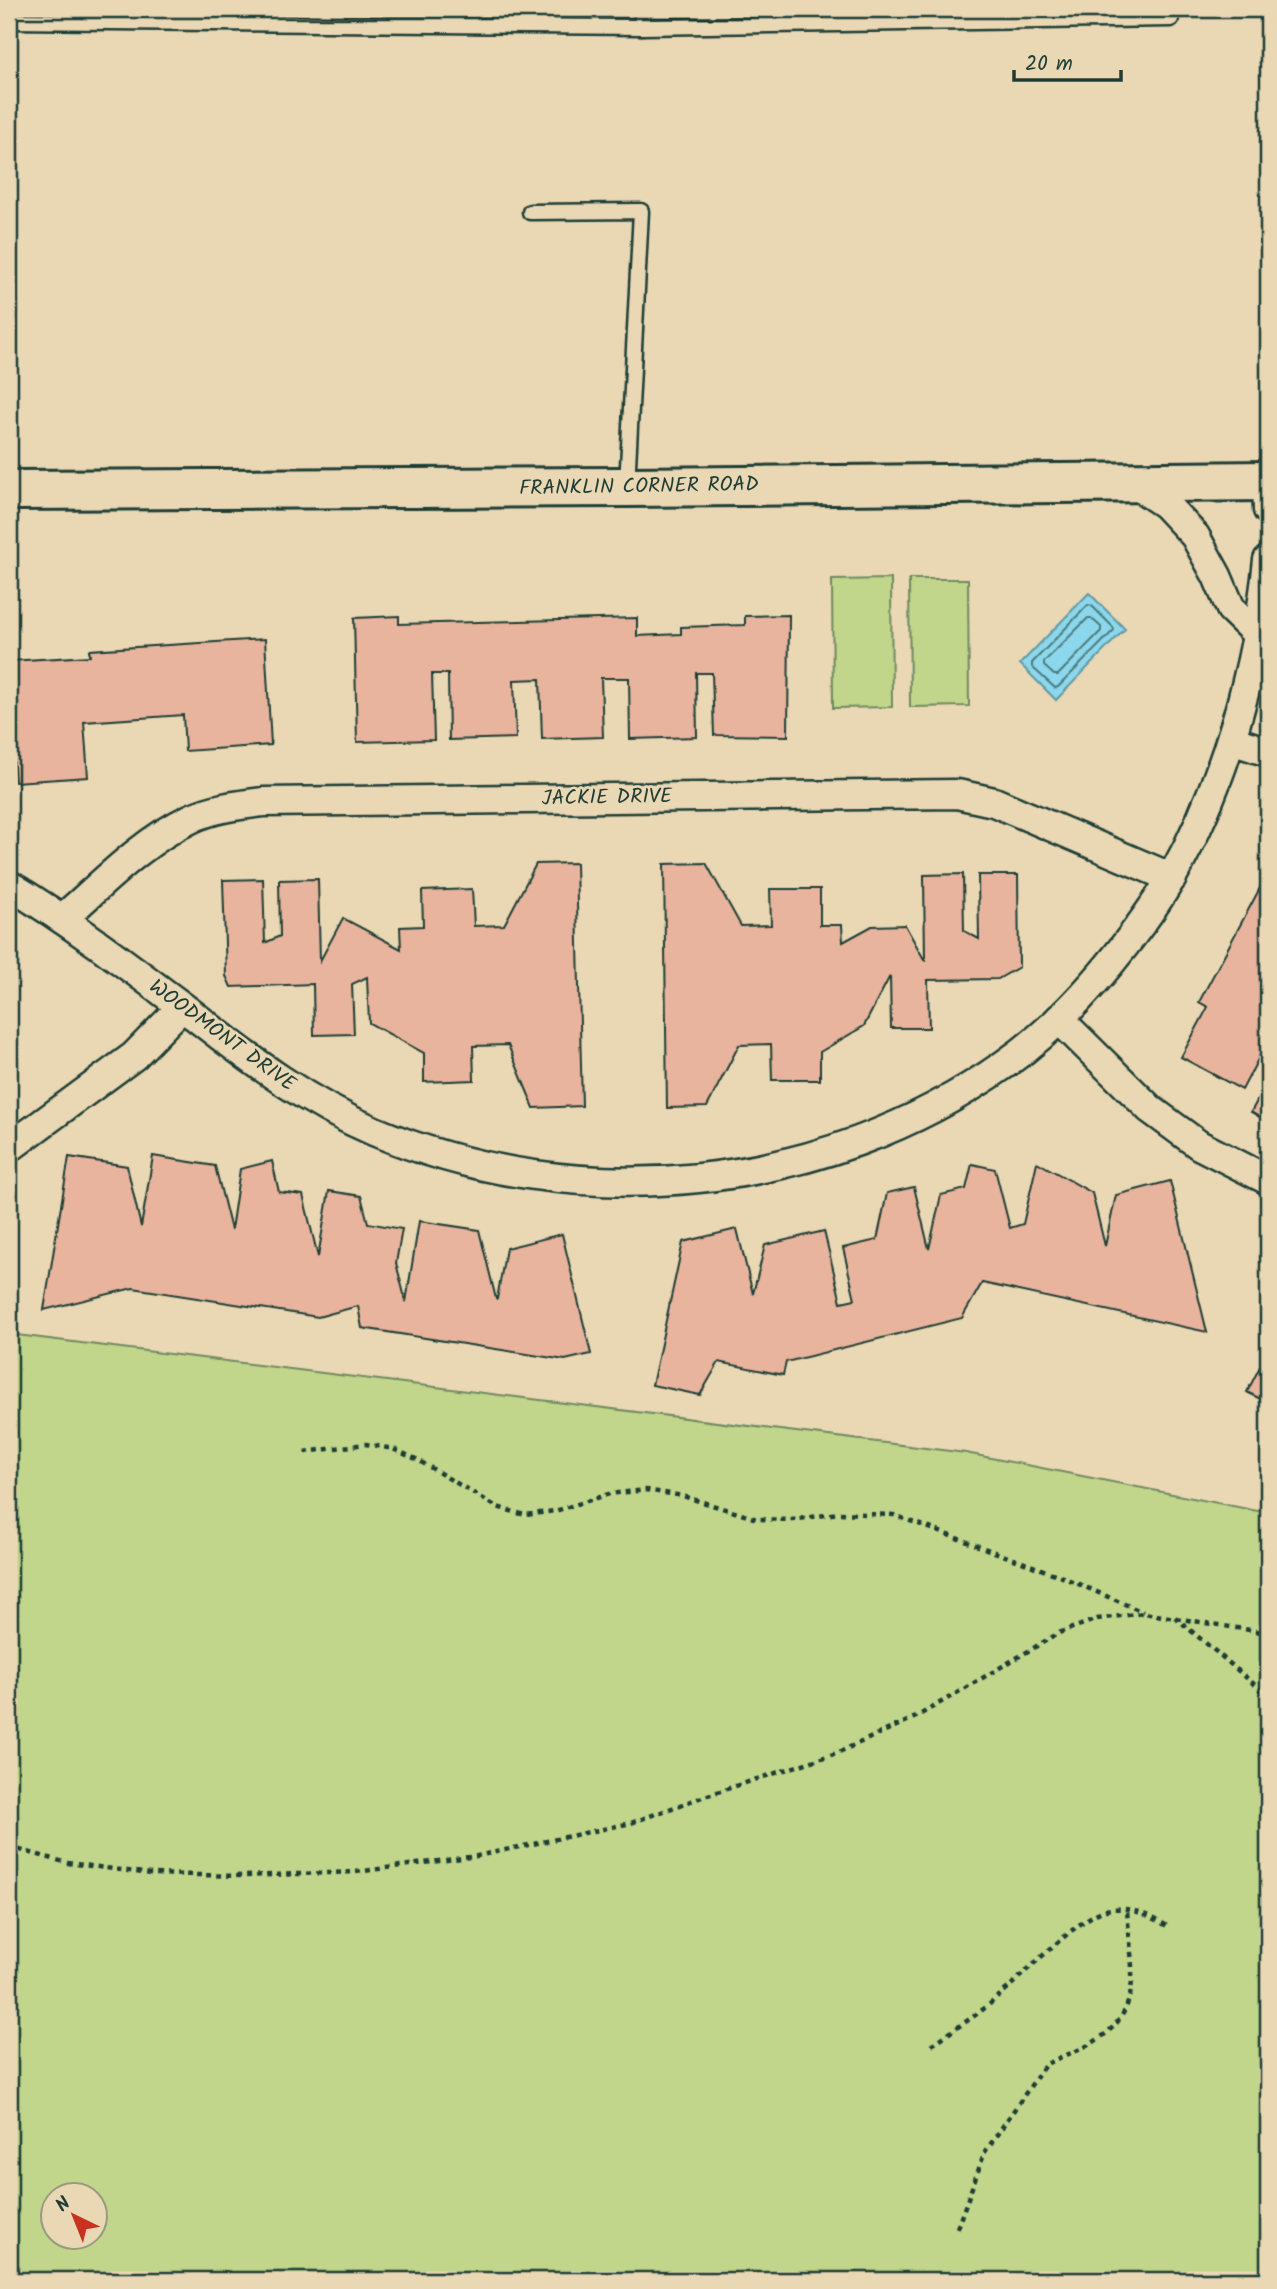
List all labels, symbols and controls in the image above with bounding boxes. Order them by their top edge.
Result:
scale bar [1014,38,1121,82]
text: 20 m [1025,48,1073,81]
street label: FRANKLIN CORNER ROAD [519,468,759,506]
street label: JACKIE DRIVE [541,780,673,816]
street label: WOODMONT DRIVE [142,971,303,1101]
north arrow [38,2180,108,2250]
text: N [49,2190,78,2220]

